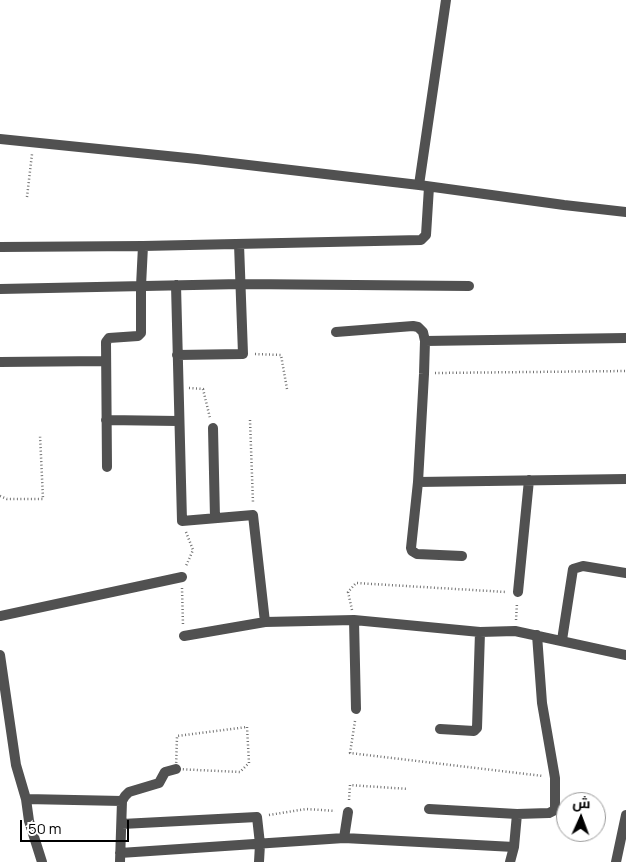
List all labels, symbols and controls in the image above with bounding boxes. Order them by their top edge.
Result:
north arrow [556,792,606,842]
text: ش [572,793,591,812]
scale bar [22,810,131,842]
text: 50 m [28,818,62,839]

